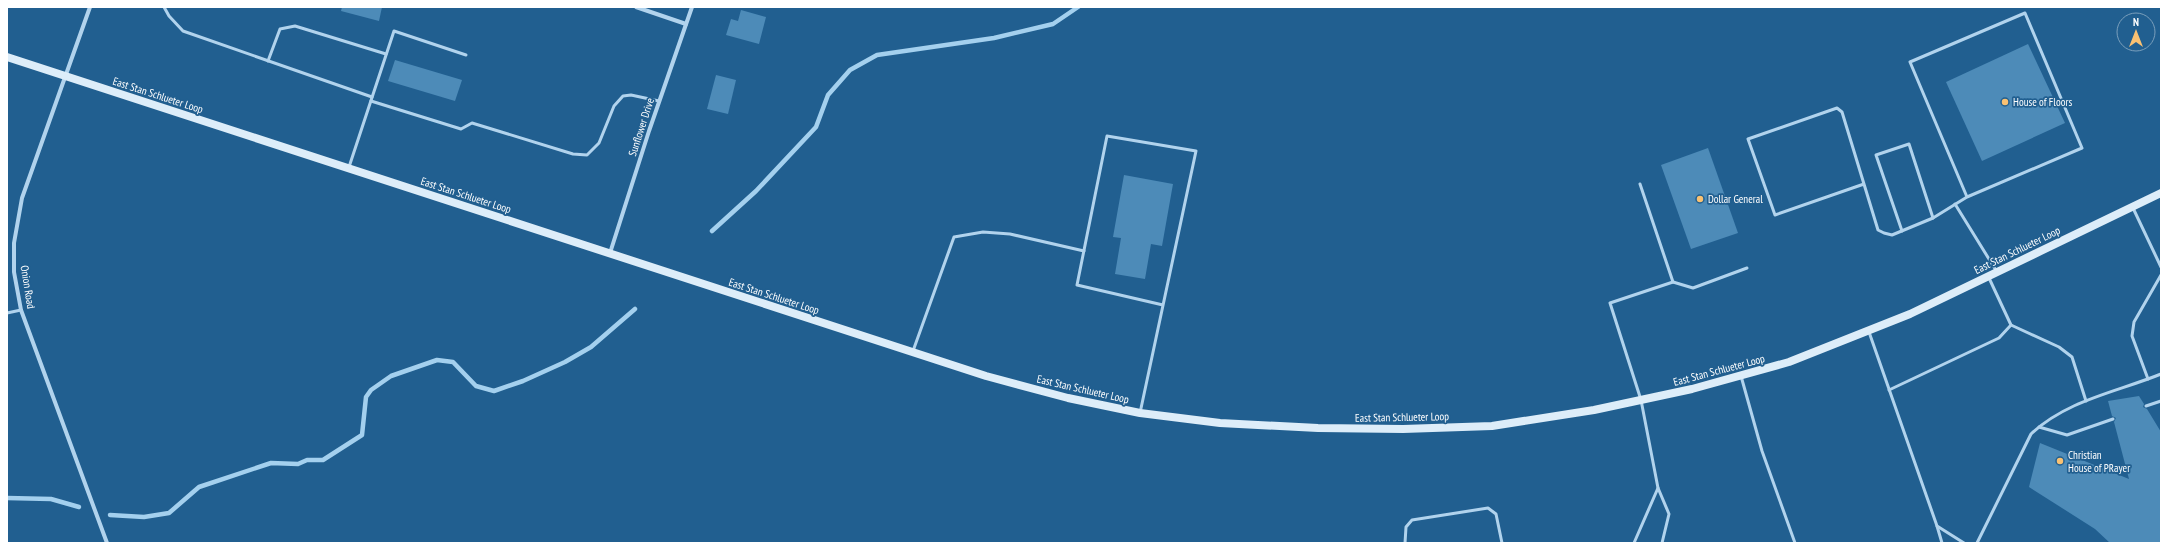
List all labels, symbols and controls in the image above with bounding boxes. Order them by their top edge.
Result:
north arrow [2116,12,2156,52]
text: N [2133,15,2139,29]
street label: East Stan Schlueter Loop [111,74,205,116]
place label: House of Floors [2013,95,2072,109]
street label: Sunflower Drive [625,96,657,158]
marker: House of Floors [2000,97,2010,107]
street label: East Stan Schlueter Loop [419,174,513,216]
place label: Dollar General [1708,192,1763,206]
marker: Dollar General [1695,194,1705,204]
street label: East Stan Schlueter Loop [1972,223,2063,277]
street label: Onion Road [18,264,38,310]
street label: East Stan Schlueter Loop [727,275,821,317]
street label: East Stan Schlueter Loop [1672,351,1766,389]
street label: East Stan Schlueter Loop [1036,372,1131,406]
street label: East Stan Schlueter Loop [1355,409,1449,425]
place label: Christian House of PRayer [2068,448,2130,475]
marker: Christian House of PRayer [2055,456,2065,466]

